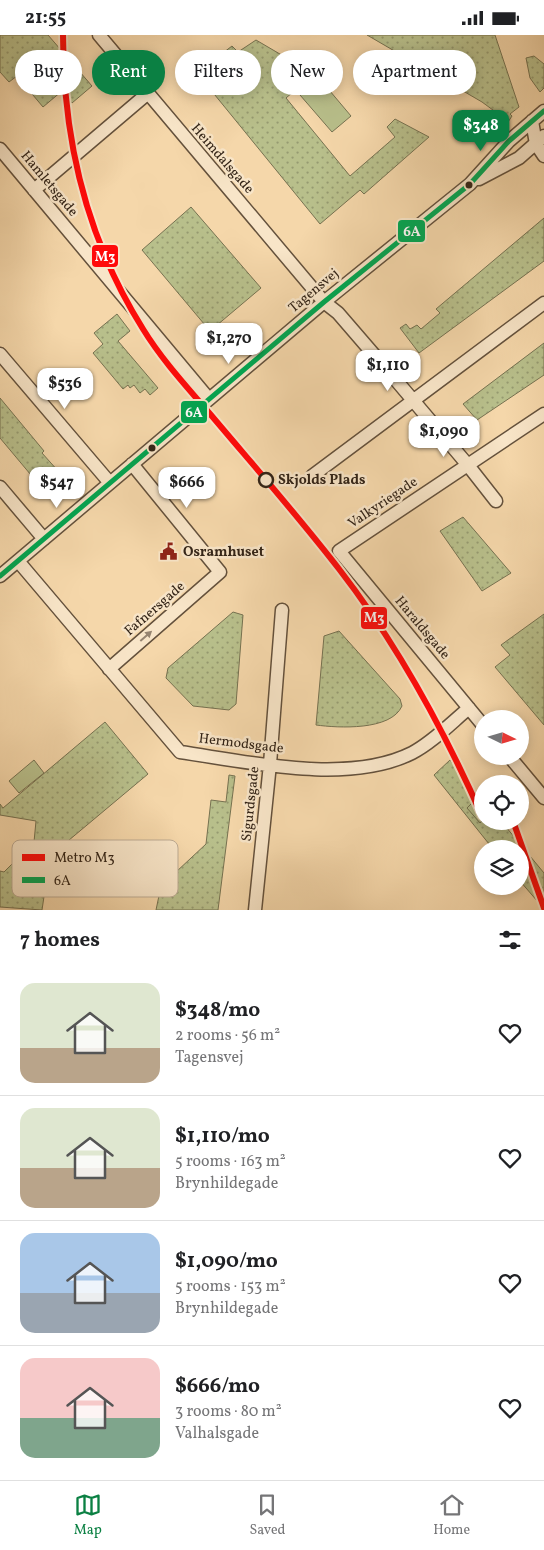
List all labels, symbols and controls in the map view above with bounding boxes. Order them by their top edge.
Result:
text: 21:55 [25,5,66,31]
chip: Buy [15,50,82,95]
chip: Rent [92,50,165,95]
chip: Filters [175,50,261,95]
chip: New [271,50,343,95]
chip: Apartment [353,50,476,95]
pin: $348 [451,109,511,152]
text: $348 [463,115,499,137]
street label: Heimdalsgade [186,120,258,199]
street label: Hamletsgade [16,147,82,221]
unlabelled marker [464,180,474,190]
line badge: 6A [397,219,426,243]
text: 6A [403,223,421,242]
line badge: M3 [91,244,119,268]
text: M3 [95,248,115,267]
street label: Tagensvej [285,264,343,318]
pin: $1,270 [188,323,270,365]
text: $1,270 [206,328,252,350]
pin: $1,110 [347,349,429,392]
text: $1,110 [367,355,409,377]
pin: $536 [35,367,95,410]
text: $536 [48,373,82,395]
line badge: 6A [180,400,208,424]
text: 6A [185,404,203,423]
pin: $1,090 [403,415,485,458]
text: $1,090 [420,421,468,443]
unlabelled marker [147,443,157,453]
pin: $547 [27,467,87,509]
pin: $666 [157,467,217,509]
place label: Skjolds Plads [278,471,365,490]
text: $547 [40,472,74,494]
text: $666 [169,472,205,494]
marker: Skjolds Plads [258,472,274,488]
street label: Valkyriegade [344,473,422,533]
public building icon: Osramhuset [159,542,179,562]
place label: Osramhuset [183,543,264,562]
street label: Fafnersgade [121,577,190,641]
street label: Haraldsgade [390,592,454,664]
line badge: M3 [360,606,388,630]
text: M3 [364,609,384,628]
one-way arrow [140,631,153,642]
north arrow [474,710,529,765]
map controls [474,710,529,895]
street label: Hermodsgade [197,729,285,759]
street label: Sigurdsgade [238,765,264,842]
button: locate [474,775,529,830]
legend [12,840,178,897]
button: layers [474,840,529,895]
text: Metro M3 [54,849,115,868]
text: 6A [54,872,71,891]
text: 7 homes [20,926,100,955]
icon: filters [496,926,524,954]
text: $348/mo [175,996,260,1025]
icon: home [60,1003,120,1063]
icon: heart [496,1019,524,1047]
text: 2 rooms · 56 m² [175,1025,280,1047]
text: Tagensvej [175,1047,244,1069]
text: $1,110/mo [175,1122,270,1151]
icon: home [60,1128,120,1188]
icon: heart [496,1144,524,1172]
text: 5 rooms · 163 m² [175,1151,286,1173]
text: Brynhildegade [175,1173,278,1195]
text: $1,090/mo [175,1247,278,1276]
icon: home [60,1253,120,1313]
icon: heart [496,1269,524,1297]
text: 5 rooms · 153 m² [175,1276,286,1298]
text: Brynhildegade [175,1298,278,1320]
text: $666/mo [175,1372,260,1401]
icon: home [60,1378,120,1438]
icon: heart [496,1394,524,1422]
text: 3 rooms · 80 m² [175,1401,282,1423]
text: Valhalsgade [175,1423,259,1445]
tab: Map [74,1491,102,1540]
tab: Saved [249,1491,286,1540]
tab: Home [433,1491,470,1540]

